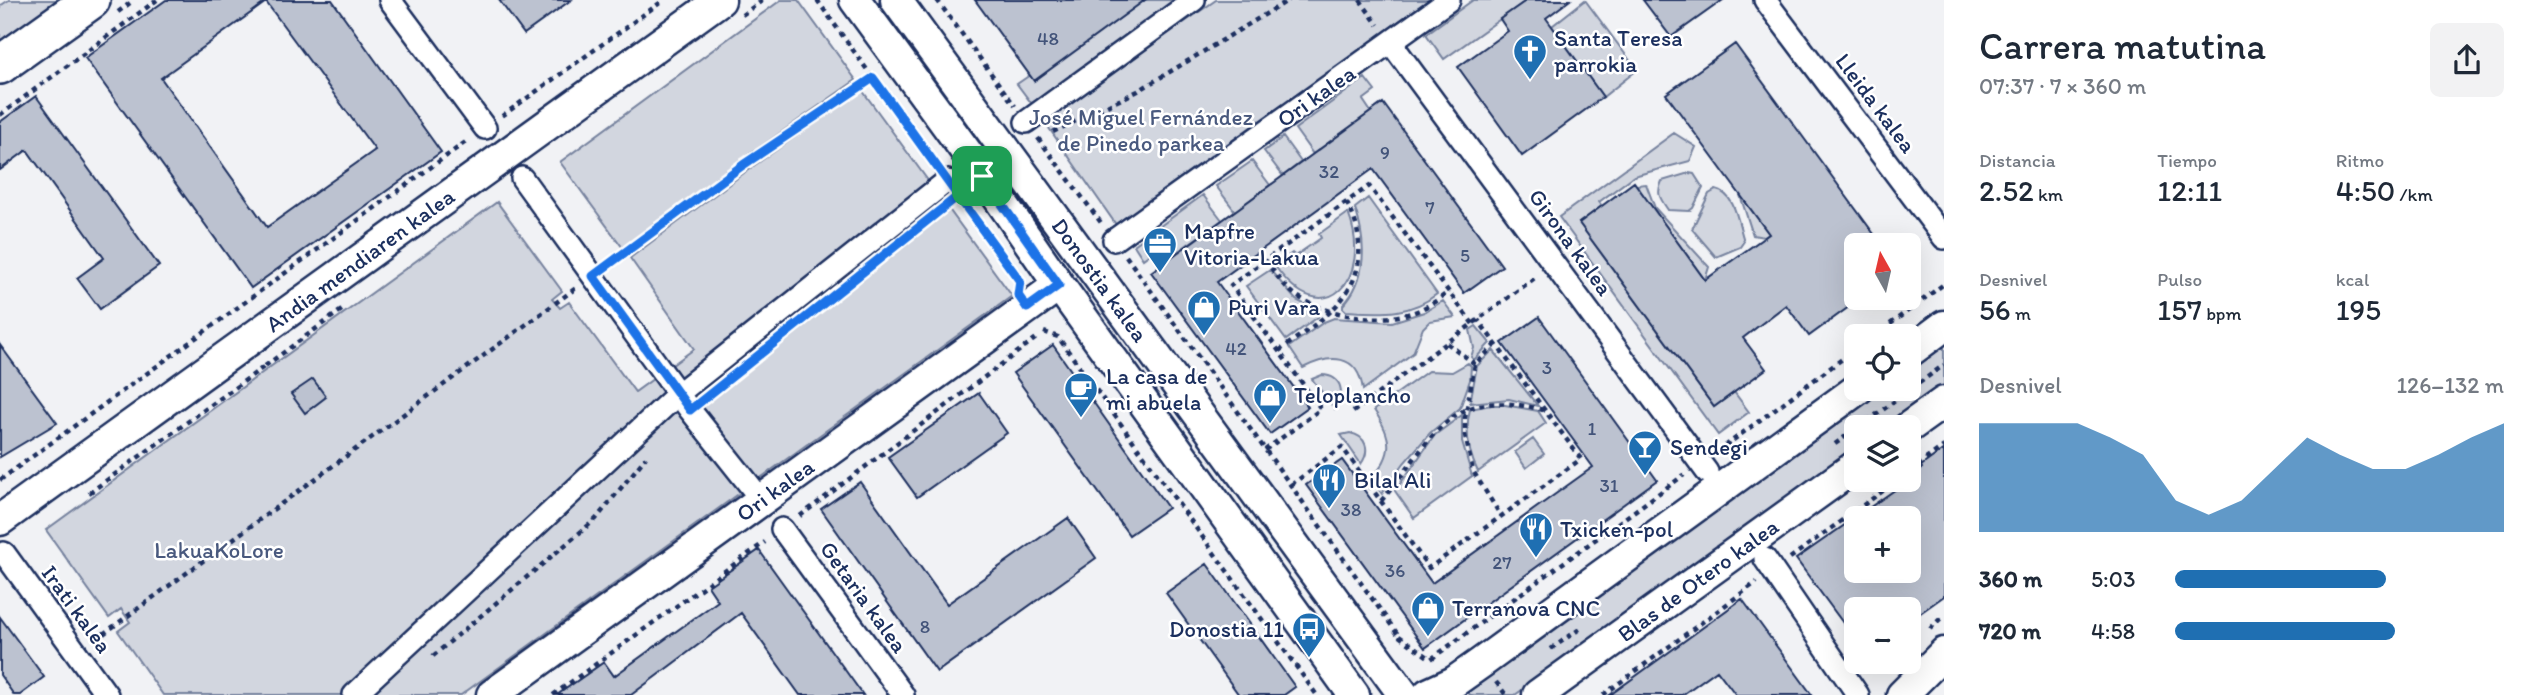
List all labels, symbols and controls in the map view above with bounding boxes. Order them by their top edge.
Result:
text: Carrera matutina [1979,23,2266,69]
button: share [2430,23,2504,97]
place label: Santa Teresa parrokia [1554,24,1683,78]
house number: 48 [1037,27,1059,50]
church icon: Santa Teresa parrokia [1511,32,1549,81]
street label: Lleida kalea [1829,48,1923,158]
street label: Ori kalea [1271,59,1361,133]
text: 07:37 · 7 × 360 m [1979,72,2146,100]
park label: José Miguel Fernández de Pinedo parkea [1029,103,1253,157]
house number: 9 [1380,141,1390,164]
pin [952,146,1012,206]
text: Distancia [1979,149,2056,172]
text: Tiempo [2157,149,2217,172]
text: Ritmo [2336,149,2384,172]
icon: arrive [963,157,1001,195]
house number: 32 [1319,160,1339,183]
text: 2.52 [1979,172,2034,209]
text: 12:11 [2157,172,2222,209]
text: 4:50 [2336,172,2395,209]
street label: Andia mendiaren kalea [260,182,460,338]
street label: Girona kalea [1523,183,1619,301]
text: km [2034,183,2063,206]
text: /km [2395,183,2433,206]
house number: 7 [1425,196,1435,219]
street label: Donostia kalea [1046,213,1154,347]
place label: Mapfre Vitoria-Lakua [1184,217,1319,271]
office icon: Mapfre Vitoria-Lakua [1141,225,1179,274]
north arrow [1844,233,1922,310]
map controls [1844,233,1921,674]
house number: 5 [1460,244,1470,267]
text: Desnivel [1979,268,2047,291]
text: Pulso [2157,268,2202,291]
text: kcal [2336,268,2369,291]
shop icon: Puri Vara [1185,288,1223,337]
text: 56 [1979,291,2011,328]
text: 157 [2157,291,2202,328]
text: 195 [2336,291,2381,328]
place label: Puri Vara [1228,293,1320,321]
text: m [2011,302,2031,325]
text: bpm [2202,302,2241,325]
button: locate [1844,324,1921,401]
house number: 42 [1225,337,1247,360]
house number: 3 [1542,356,1552,379]
place label: La casa de mi abuela [1106,362,1208,416]
cafe icon: La casa de mi abuela [1062,370,1100,419]
text: Desnivel [1979,371,2062,399]
text: 126–132 m [2396,371,2504,399]
shop icon: Teloplancho [1251,376,1289,425]
place label: Teloplancho [1294,381,1411,409]
button: layers [1844,415,1921,492]
house number: 1 [1588,417,1597,440]
bar icon: Sendegi [1626,428,1664,477]
place label: Sendegi [1670,433,1748,461]
street label: Ori kalea [731,452,819,528]
restaurant icon: Bilal Ali [1310,461,1348,510]
place label: Bilal Ali [1354,466,1431,494]
house number: 31 [1599,474,1619,497]
house number: 38 [1341,498,1361,521]
button: + [1844,506,1921,583]
restaurant icon: Txicken-pol [1517,510,1555,559]
street label: Blas de Otero kalea [1612,512,1784,648]
place label: Txicken-pol [1560,515,1674,543]
park label: LakuaKoLore [154,536,284,564]
street label: Getaria kalea [814,536,914,658]
house number: 27 [1492,551,1512,574]
house number: 36 [1385,559,1405,582]
street label: Irati kalea [36,560,118,658]
text: 360 m [1979,565,2042,593]
text: 5:03 [2091,565,2135,593]
shop icon: Terranova CNC [1409,589,1447,638]
place label: Terranova CNC [1452,594,1600,622]
button: − [1844,597,1921,674]
bus stop icon: Donostia 11 [1290,610,1328,659]
house number: 8 [920,615,930,638]
place label: Donostia 11 [1169,615,1284,643]
text: 720 m [1979,617,2041,645]
text: 4:58 [2091,617,2135,645]

